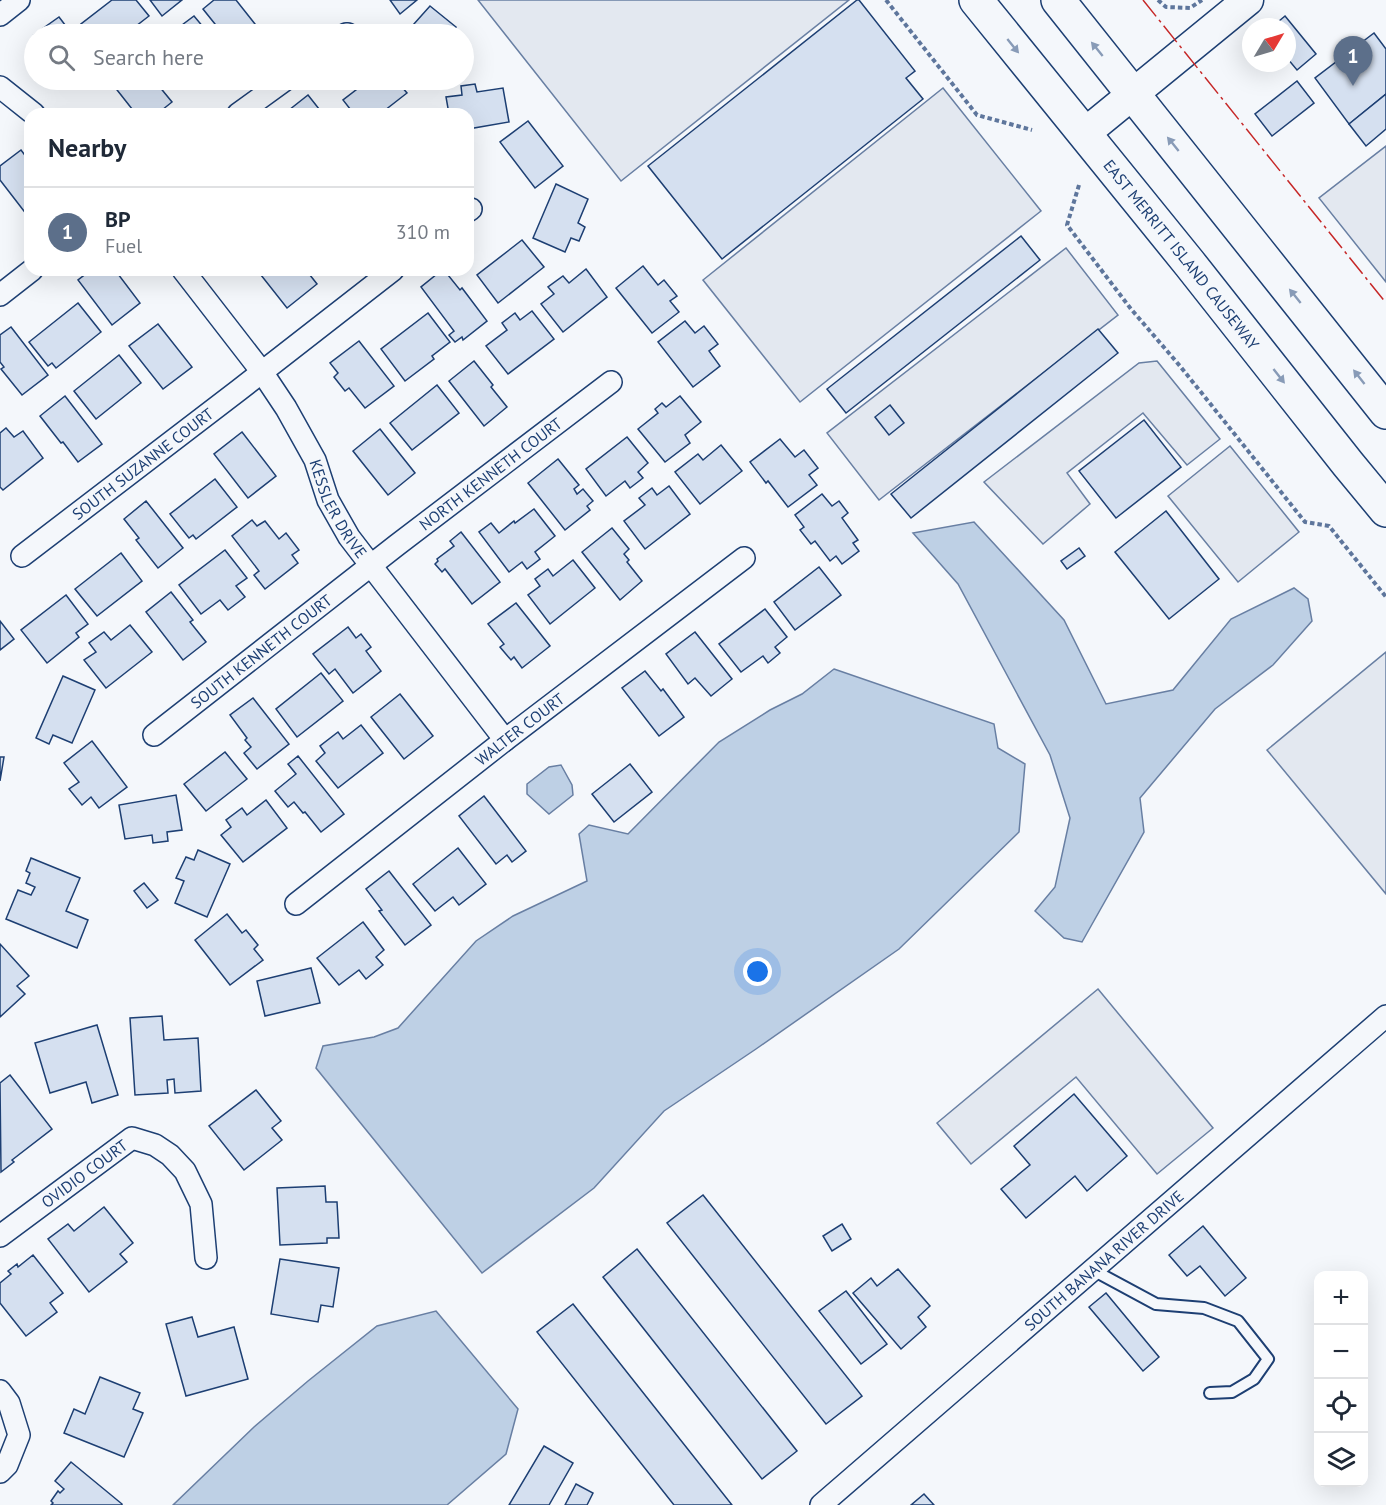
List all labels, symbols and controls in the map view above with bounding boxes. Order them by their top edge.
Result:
north arrow [1242,18,1296,72]
search box [24,24,474,90]
pin: 1 [1334,36,1372,86]
one-way arrow [1006,38,1018,53]
icon: search [45,41,78,74]
one-way arrow [1091,41,1104,57]
text: Search here [93,43,204,71]
text: Nearby [48,131,126,164]
one-way arrow [1166,136,1179,152]
street label: EAST MERRITT ISLAND CAUSEWAY [1099,155,1264,353]
text: BP [105,205,131,233]
text: 1 [62,219,73,245]
text: 310 m [396,219,450,245]
text: Fuel [105,233,142,259]
one-way arrow [1289,289,1301,304]
one-way arrow [1272,368,1285,384]
one-way arrow [1353,369,1365,384]
street label: SOUTH SUZANNE COURT [68,403,217,524]
street label: NORTH KENNETH COURT [415,413,566,535]
street label: KESSLER DRIVE [305,457,371,562]
street label: SOUTH KENNETH COURT [187,590,336,713]
street label: WALTER COURT [471,688,568,770]
your location [743,957,772,986]
street label: OVIDIO COURT [37,1135,131,1212]
street label: SOUTH BANANA RIVER DRIVE [1020,1186,1188,1335]
map controls [1314,1271,1368,1487]
button: + [1314,1271,1368,1325]
button: − [1314,1325,1368,1379]
button: locate [1314,1379,1368,1433]
button: layers [1314,1433,1368,1487]

